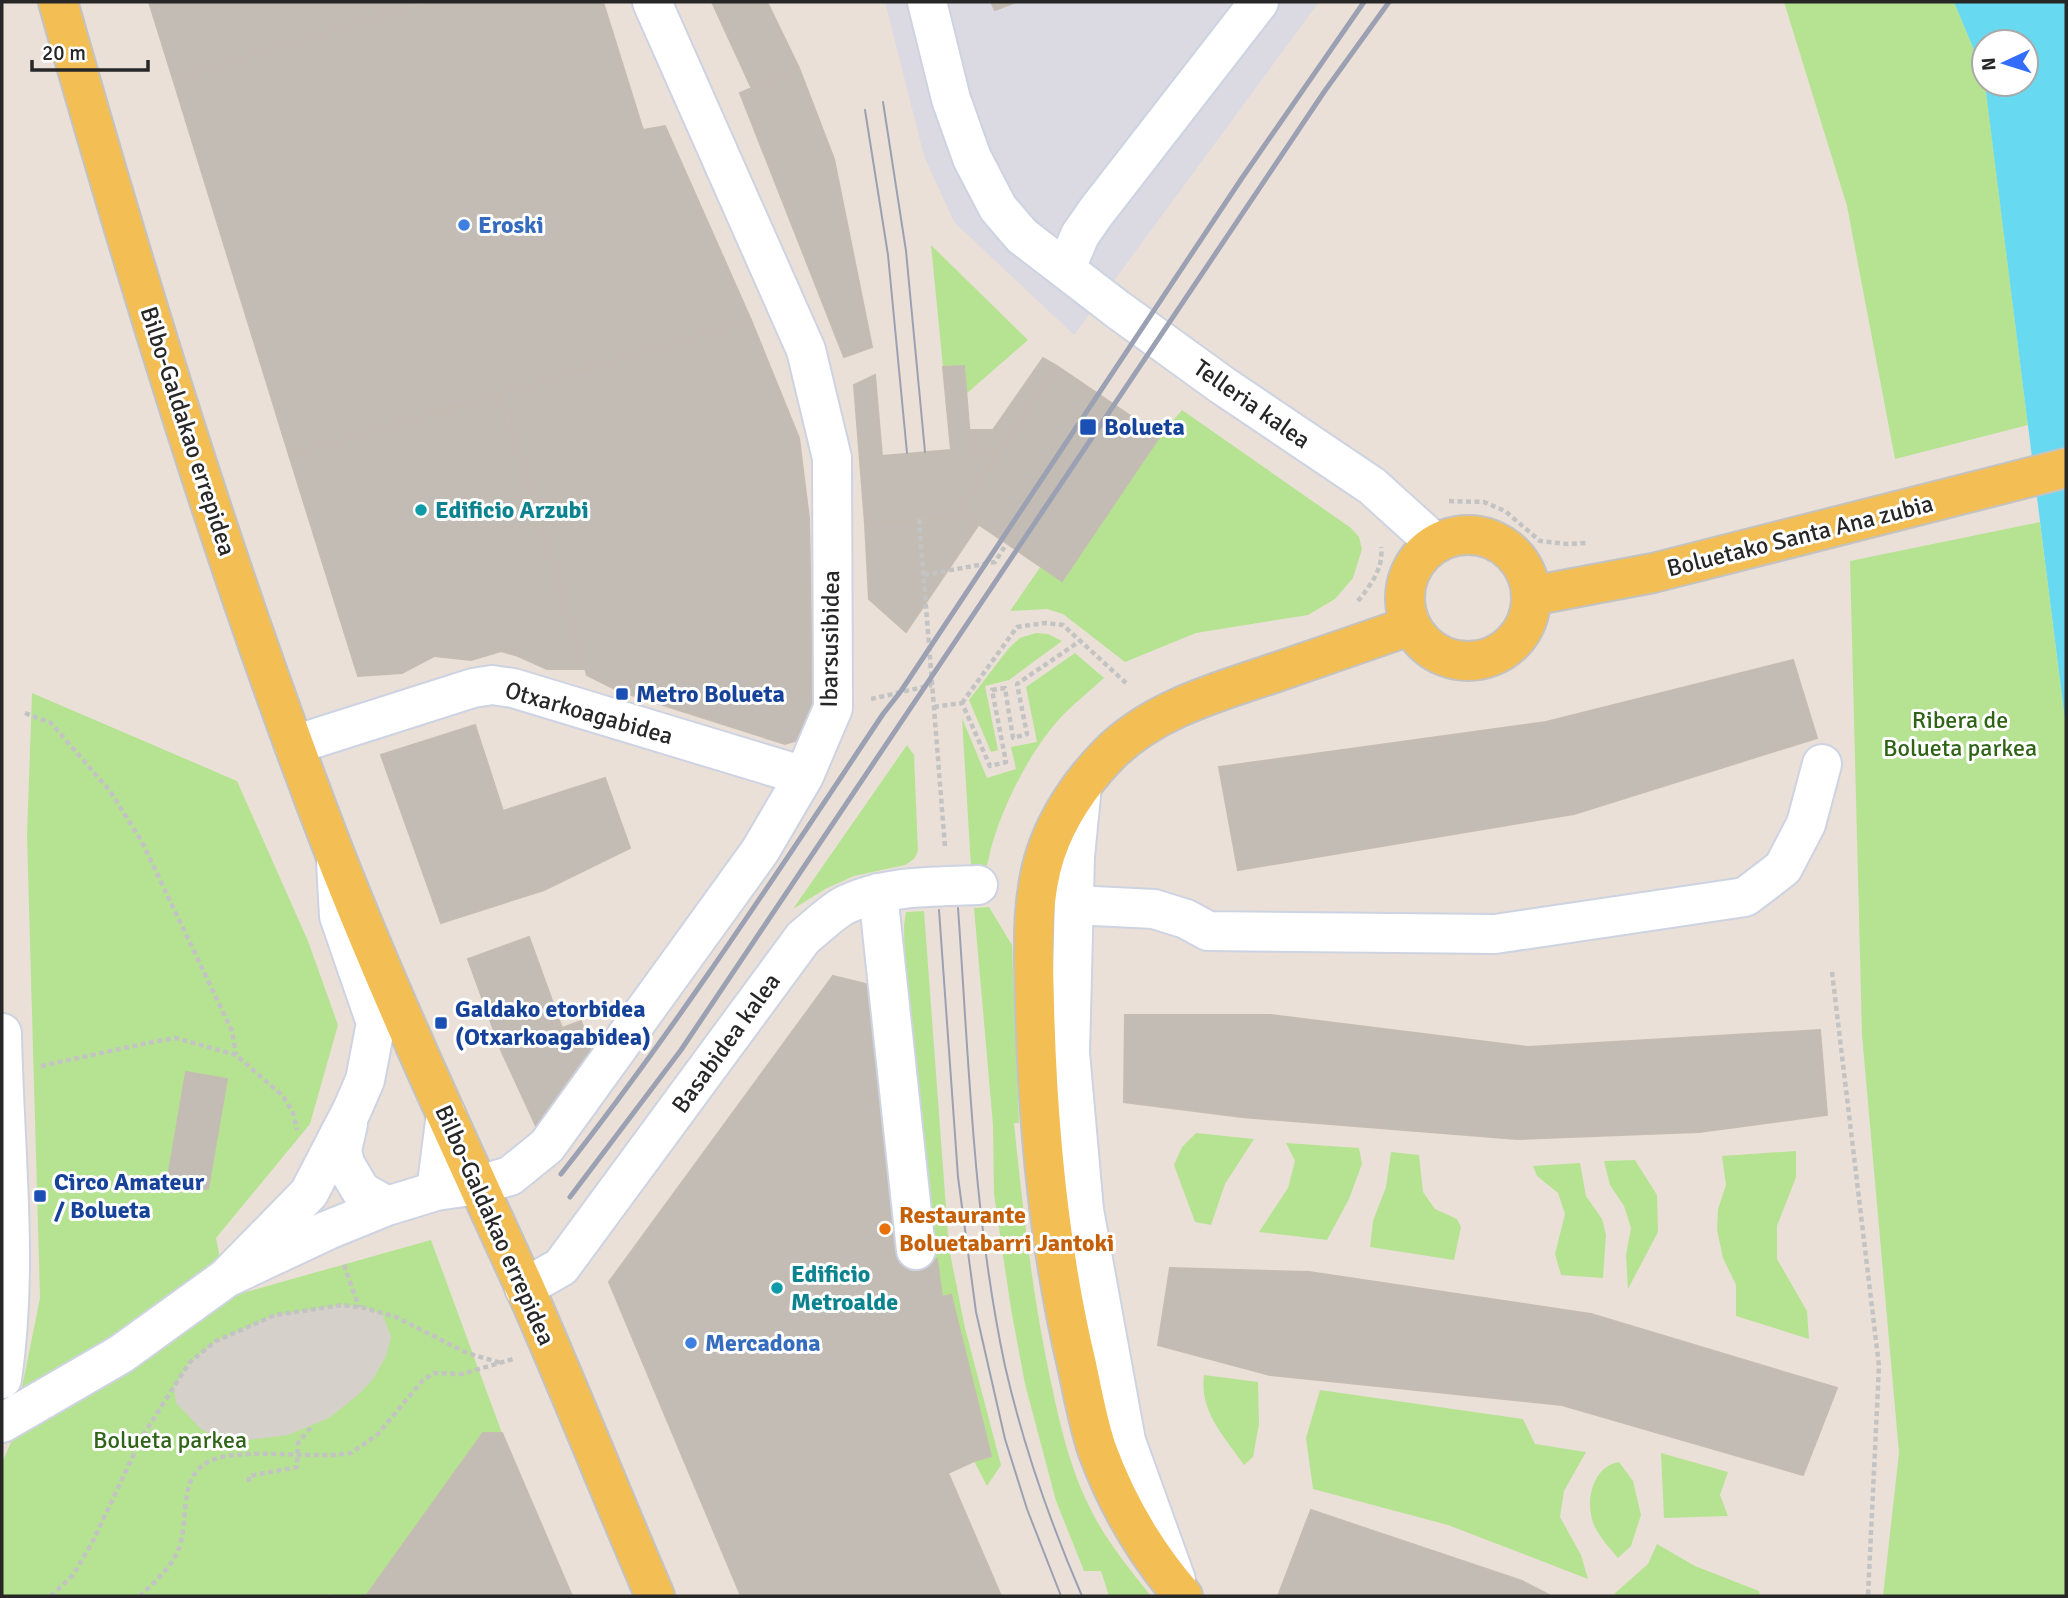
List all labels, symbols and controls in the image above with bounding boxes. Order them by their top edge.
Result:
scale bar [32,28,147,72]
north arrow [1970,28,2040,98]
text: 20 m [42,40,86,66]
text: N [1977,57,2001,72]
place label: Eroski [478,210,544,240]
marker: Eroski [456,217,472,233]
street label: Bilbo-Galdakao errepidea [134,303,242,559]
street label: Telleria kalea [1188,353,1316,455]
place label: Bolueta [1104,412,1185,442]
marker: Bolueta [1078,417,1098,437]
street label: Boluetako Santa Ana zubia [1664,488,1936,584]
place label: Edificio Arzubi [435,495,589,525]
marker: Edificio Arzubi [413,502,429,518]
street label: Ibarsusibidea [814,570,846,708]
street label: Otxarkoagabidea [501,675,677,751]
place label: Metro Bolueta [636,679,785,709]
marker: Metro Bolueta [614,686,630,702]
park label: Ribera de Bolueta parkea [1883,705,2037,763]
street label: Basabidea kalea [665,967,787,1119]
place label: Galdako etorbidea (Otxarkoagabidea) [455,994,651,1052]
marker: Galdako etorbidea (Otxarkoagabidea) [433,1015,449,1031]
street label: Bilbo-Galdakao errepidea [428,1100,562,1350]
place label: Circo Amateur / Bolueta [54,1167,205,1225]
marker: Circo Amateur / Bolueta [32,1188,48,1204]
place label: Restaurante Boluetabarri Jantoki [899,1200,1114,1258]
marker: Restaurante Boluetabarri Jantoki [877,1221,893,1237]
place label: Edificio Metroalde [791,1259,898,1317]
marker: Edificio Metroalde [769,1280,785,1296]
place label: Mercadona [705,1328,821,1358]
marker: Mercadona [683,1335,699,1351]
park label: Bolueta parkea [93,1425,247,1455]

